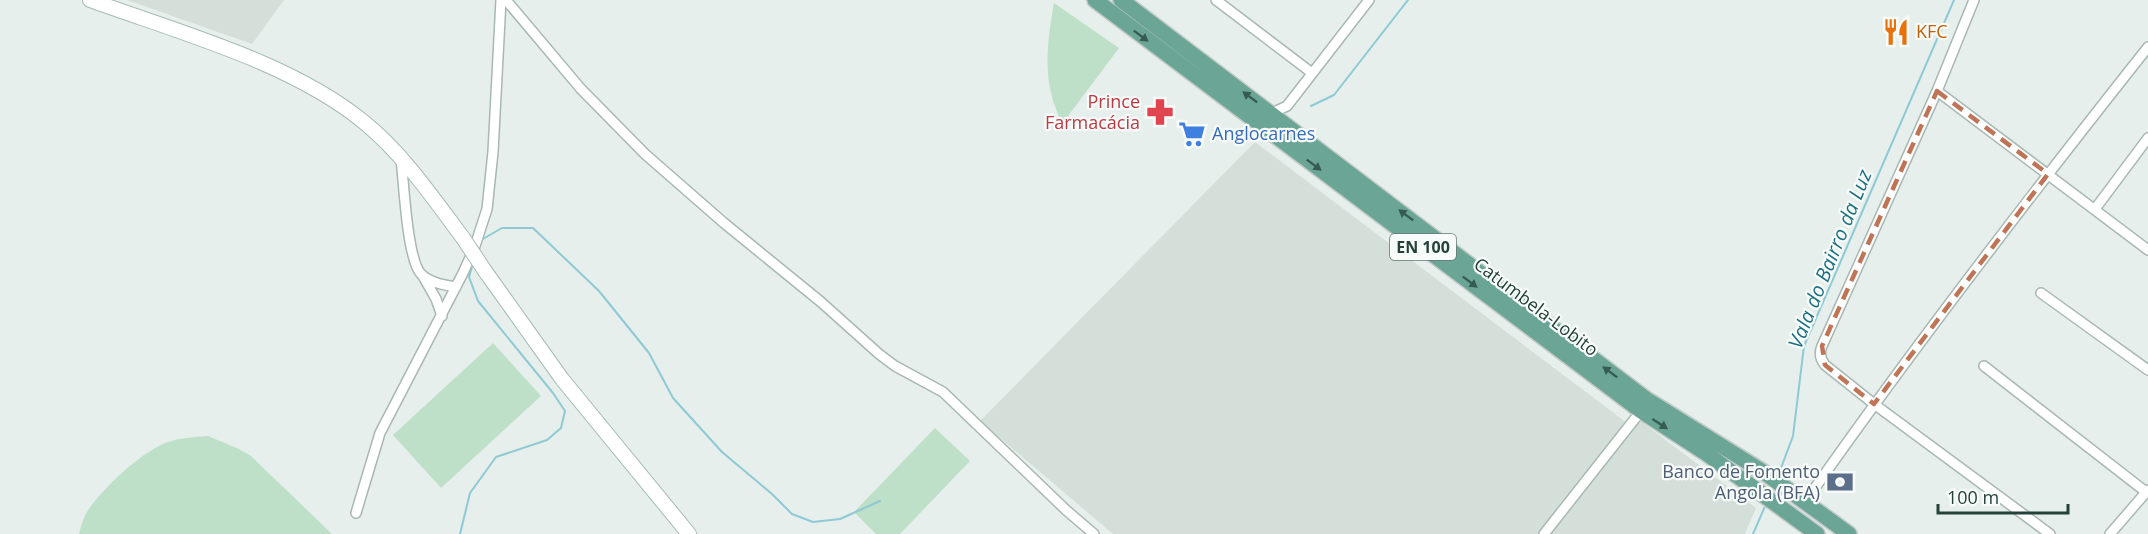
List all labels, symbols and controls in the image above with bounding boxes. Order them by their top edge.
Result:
restaurant icon: KFC [1881,17,1911,47]
place label: KFC [1916,19,1948,43]
one-way arrow [1133,29,1149,42]
place label: Prince Farmacácia [1045,89,1140,134]
one-way arrow [1243,91,1259,103]
pharmacy icon: Prince Farmacácia [1145,97,1175,127]
supermarket icon: Anglocarnes [1177,119,1207,149]
place label: Anglocarnes [1212,121,1315,145]
one-way arrow [1306,159,1321,171]
water label: Vala do Bairro da Luz [1781,165,1878,352]
one-way arrow [1398,209,1414,221]
road number: EN 100 [1390,234,1456,260]
street label: Catumbela-Lobito [1470,251,1604,361]
one-way arrow [1462,276,1477,288]
one-way arrow [1603,366,1619,378]
one-way arrow [1652,418,1668,429]
place label: Banco de Fomento Angola (BFA) [1662,459,1820,504]
bank icon: Banco de Fomento Angola (BFA) [1825,467,1855,497]
scale bar [1938,477,2068,515]
text: 100 m [1947,485,1999,509]

